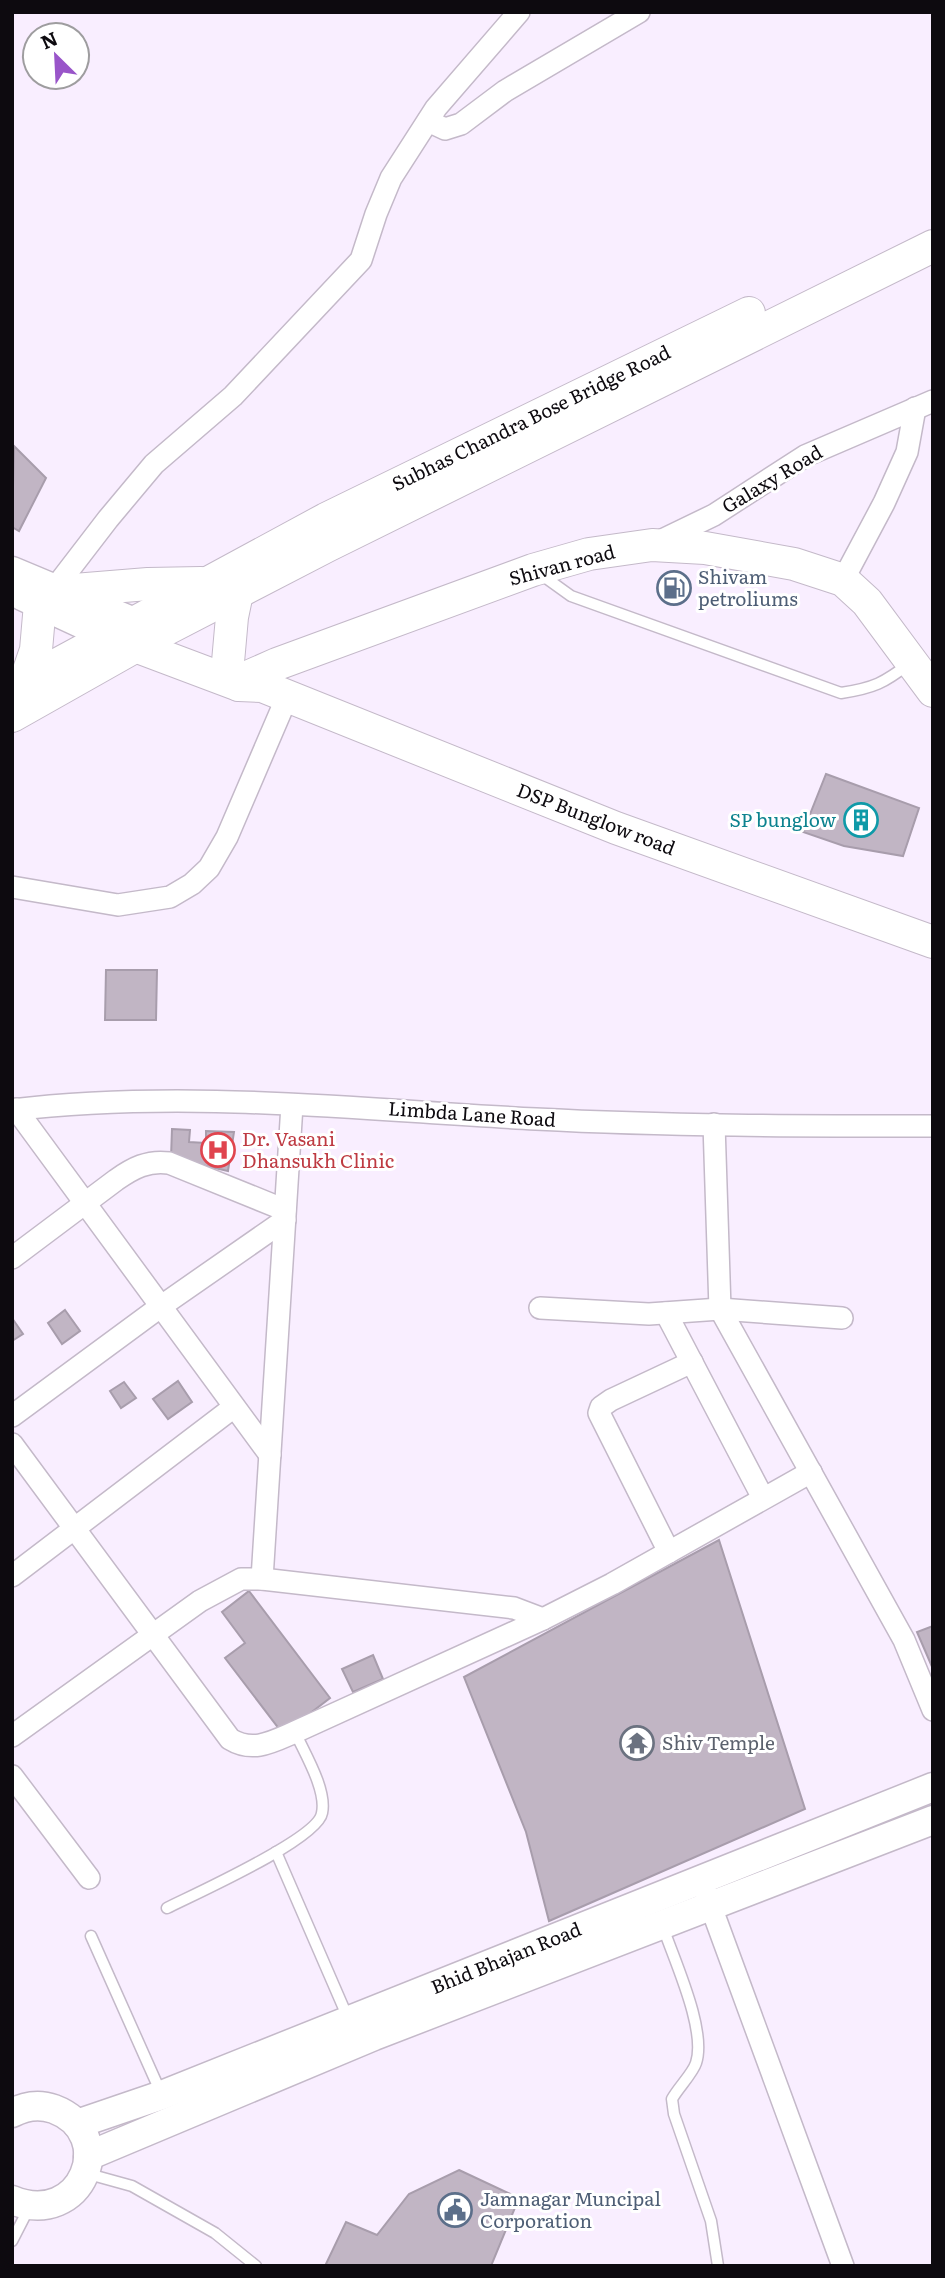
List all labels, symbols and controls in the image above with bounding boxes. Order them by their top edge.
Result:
north arrow [21,21,91,91]
text: N [36,24,62,56]
street label: Subhas Chandra Bose Bridge Road [386,337,675,497]
street label: Galaxy Road [716,437,827,519]
street label: Shivan road [506,536,618,592]
place label: Shivam petroliums [698,562,798,612]
fuel station icon: Shivam petroliums [655,569,693,607]
street label: DSP Bunglow road [513,775,680,861]
building icon: SP bunglow [842,801,880,839]
place label: SP bunglow [729,805,837,833]
street label: Limbda Lane Road [387,1093,557,1133]
place label: Dr. Vasani Dhansukh Clinic [242,1124,394,1174]
hospital icon: Dr. Vasani Dhansukh Clinic [199,1131,237,1169]
temple icon: Shiv Temple [618,1724,656,1762]
place label: Shiv Temple [662,1728,775,1756]
street label: Bhid Bhajan Road [426,1914,585,2000]
place label: Jamnagar Muncipal Corporation [480,2184,661,2234]
public building icon: Jamnagar Muncipal Corporation [436,2191,474,2229]

